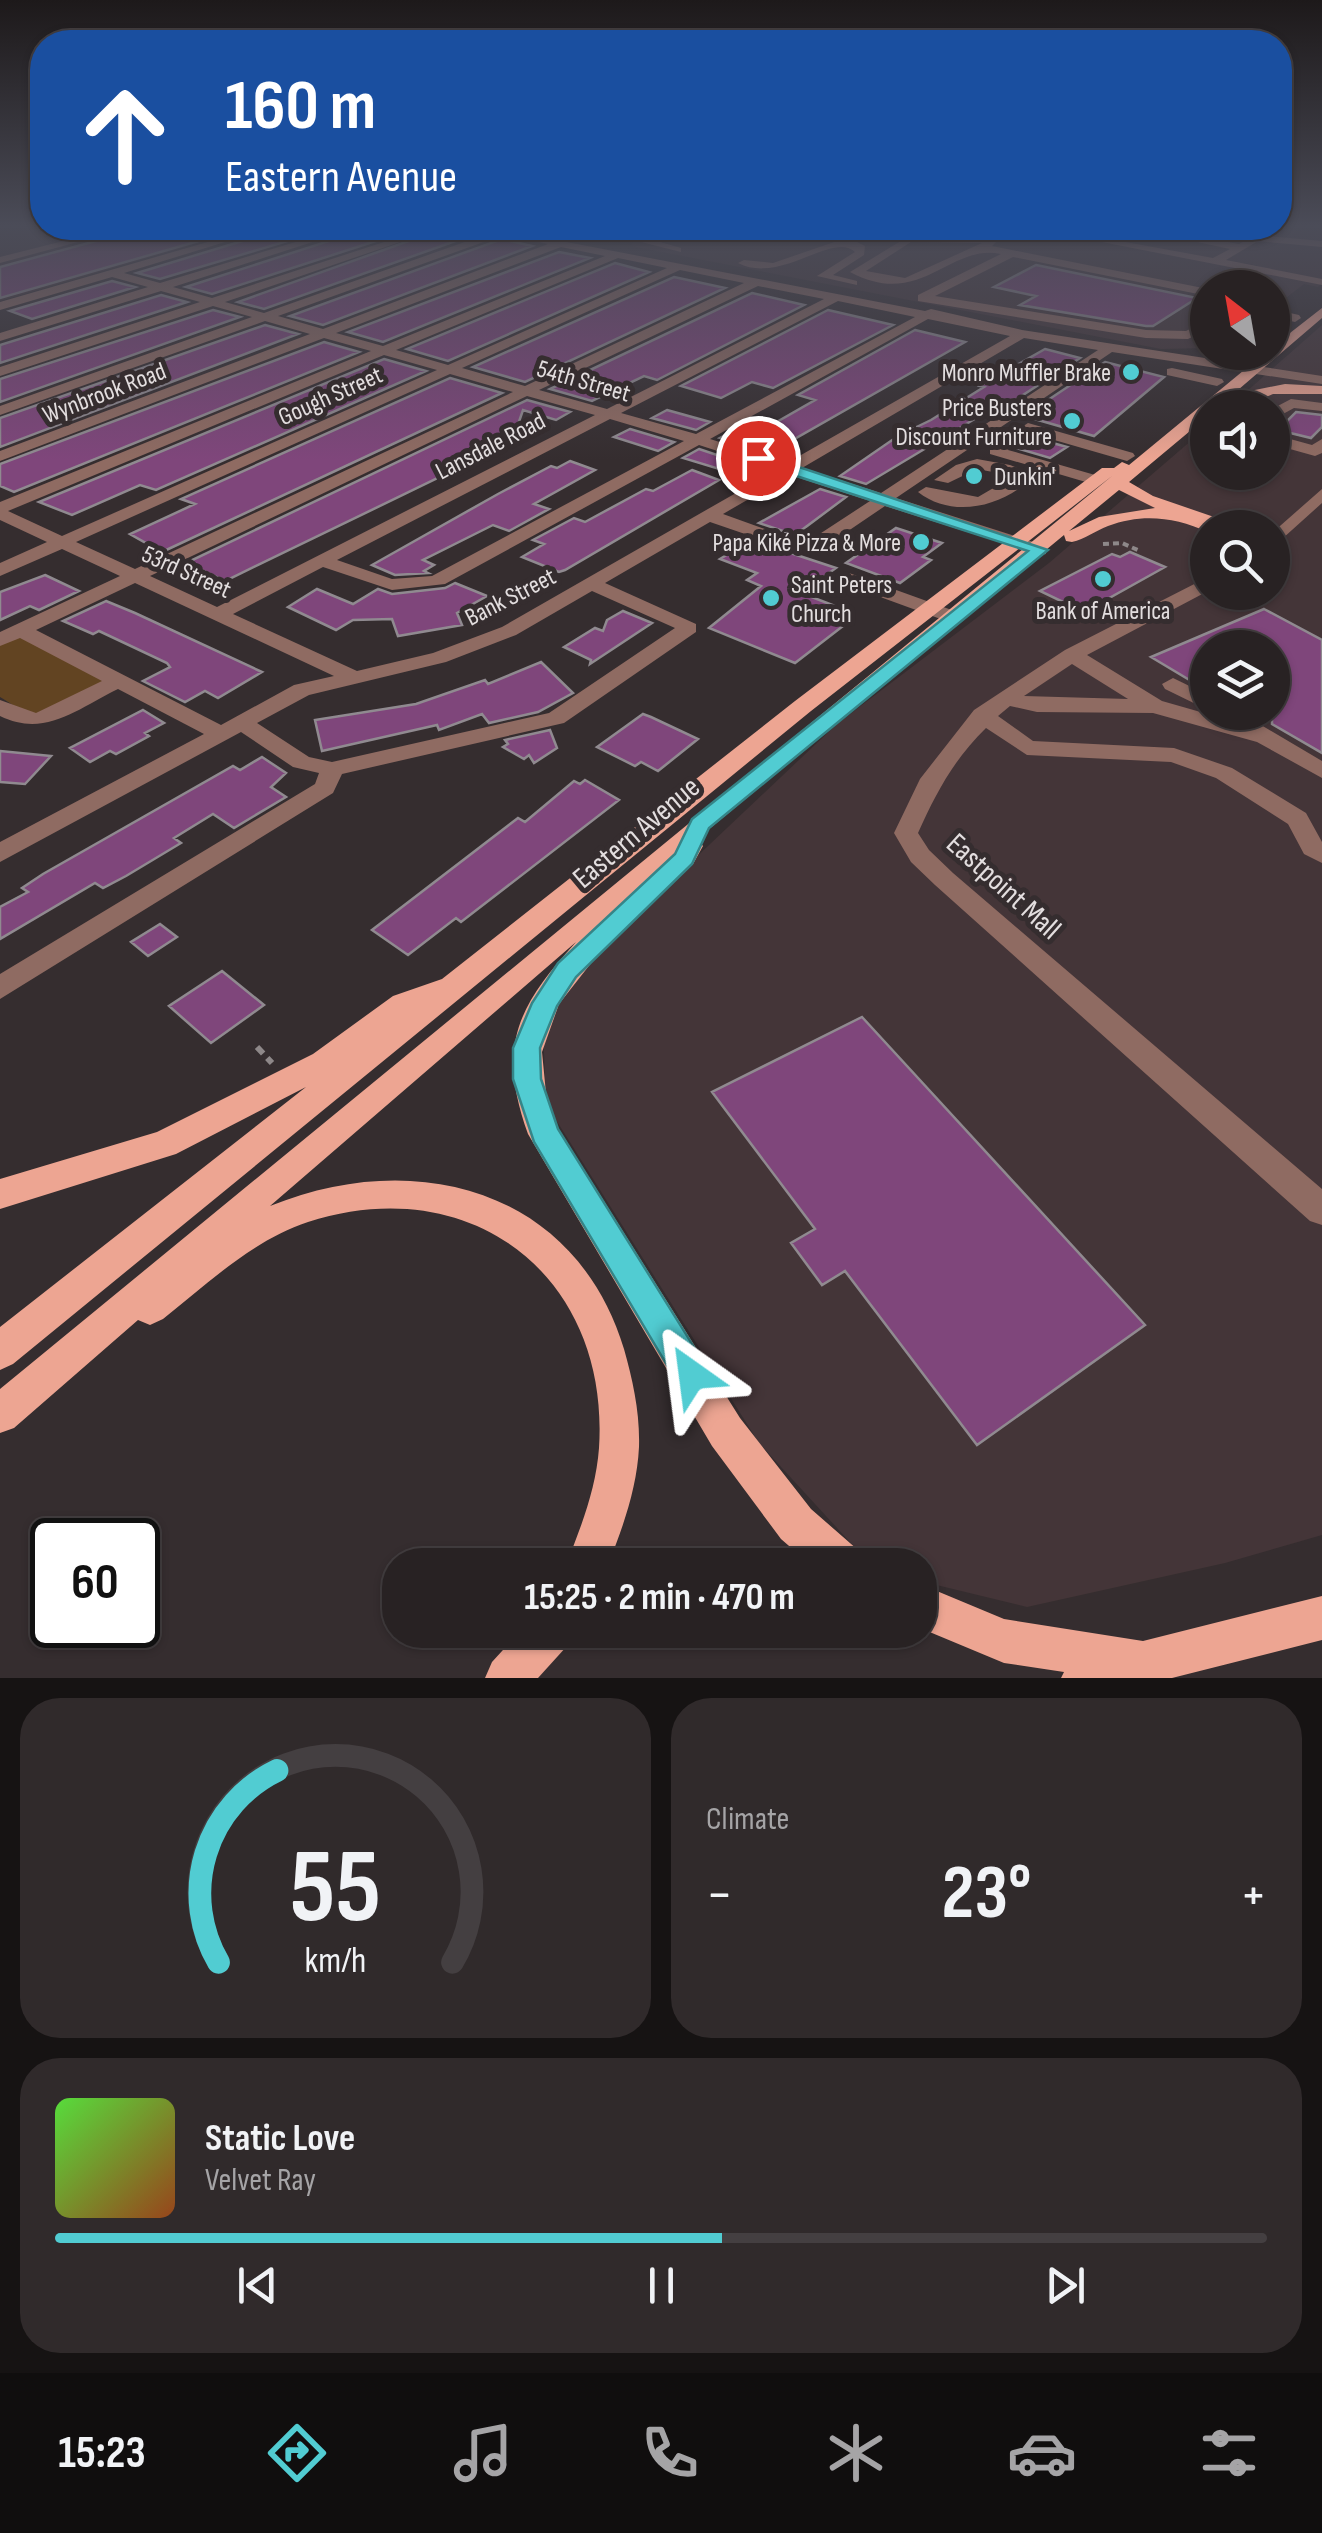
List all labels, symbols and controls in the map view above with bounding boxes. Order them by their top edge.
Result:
text: 160 m [225,65,376,149]
icon: ahead [60,70,190,200]
text: Eastern Avenue [225,150,457,205]
north arrow [1190,270,1290,370]
map controls [1190,270,1290,730]
street label: 54th Street [533,353,634,410]
street label: Wynbrook Road [39,356,171,431]
place label: Monro Muffler Brake [942,358,1111,389]
street label: Gough Street [274,360,388,433]
marker: Monro Muffler Brake [1120,361,1142,383]
button: sound [1190,390,1290,490]
place label: Price Busters Discount Furniture [896,393,1052,453]
street label: Lansdale Road [431,406,551,487]
marker: Price Busters Discount Furniture [1061,410,1083,432]
pin [716,416,801,501]
icon: arrive [731,431,786,486]
place label: Dunkin' [994,462,1055,493]
marker: Dunkin' [963,465,985,487]
button: search [1190,510,1290,610]
place label: Papa Kiké Pizza & More [713,528,901,559]
marker: Papa Kiké Pizza & More [910,531,932,553]
street label: 53rd Street [137,539,236,606]
street label: Bank Street [460,561,561,633]
marker: Bank of America [1092,568,1114,590]
place label: Saint Peters Church [791,570,892,630]
marker: Saint Peters Church [760,587,782,609]
place label: Bank of America [1036,596,1170,627]
button: layers [1190,630,1290,730]
street label: Eastern Avenue [566,769,707,896]
street label: Eastpoint Mall [939,826,1068,947]
position arrow [640,1323,744,1427]
speed limit sign: 60 [30,1518,160,1648]
text: 15:25 · 2 min · 470 m [524,1575,795,1620]
text: Climate [706,1800,789,1839]
text: 55 [290,1826,381,1951]
text: 23° [941,1849,1032,1940]
text: − [706,1862,733,1929]
text: + [1240,1862,1267,1929]
text: km/h [305,1940,366,1983]
text: Static Love [205,2116,355,2161]
text: Velvet Ray [205,2161,316,2200]
icon: previous [230,2258,285,2313]
icon: pause [634,2258,689,2313]
icon: next [1038,2258,1093,2313]
icon: directions [262,2418,332,2488]
icon: music [448,2418,518,2488]
icon: phone [635,2418,705,2488]
icon: climate [821,2418,891,2488]
icon: car [1007,2418,1077,2488]
icon: filters [1194,2418,1264,2488]
text: 15:23 [58,2426,146,2481]

